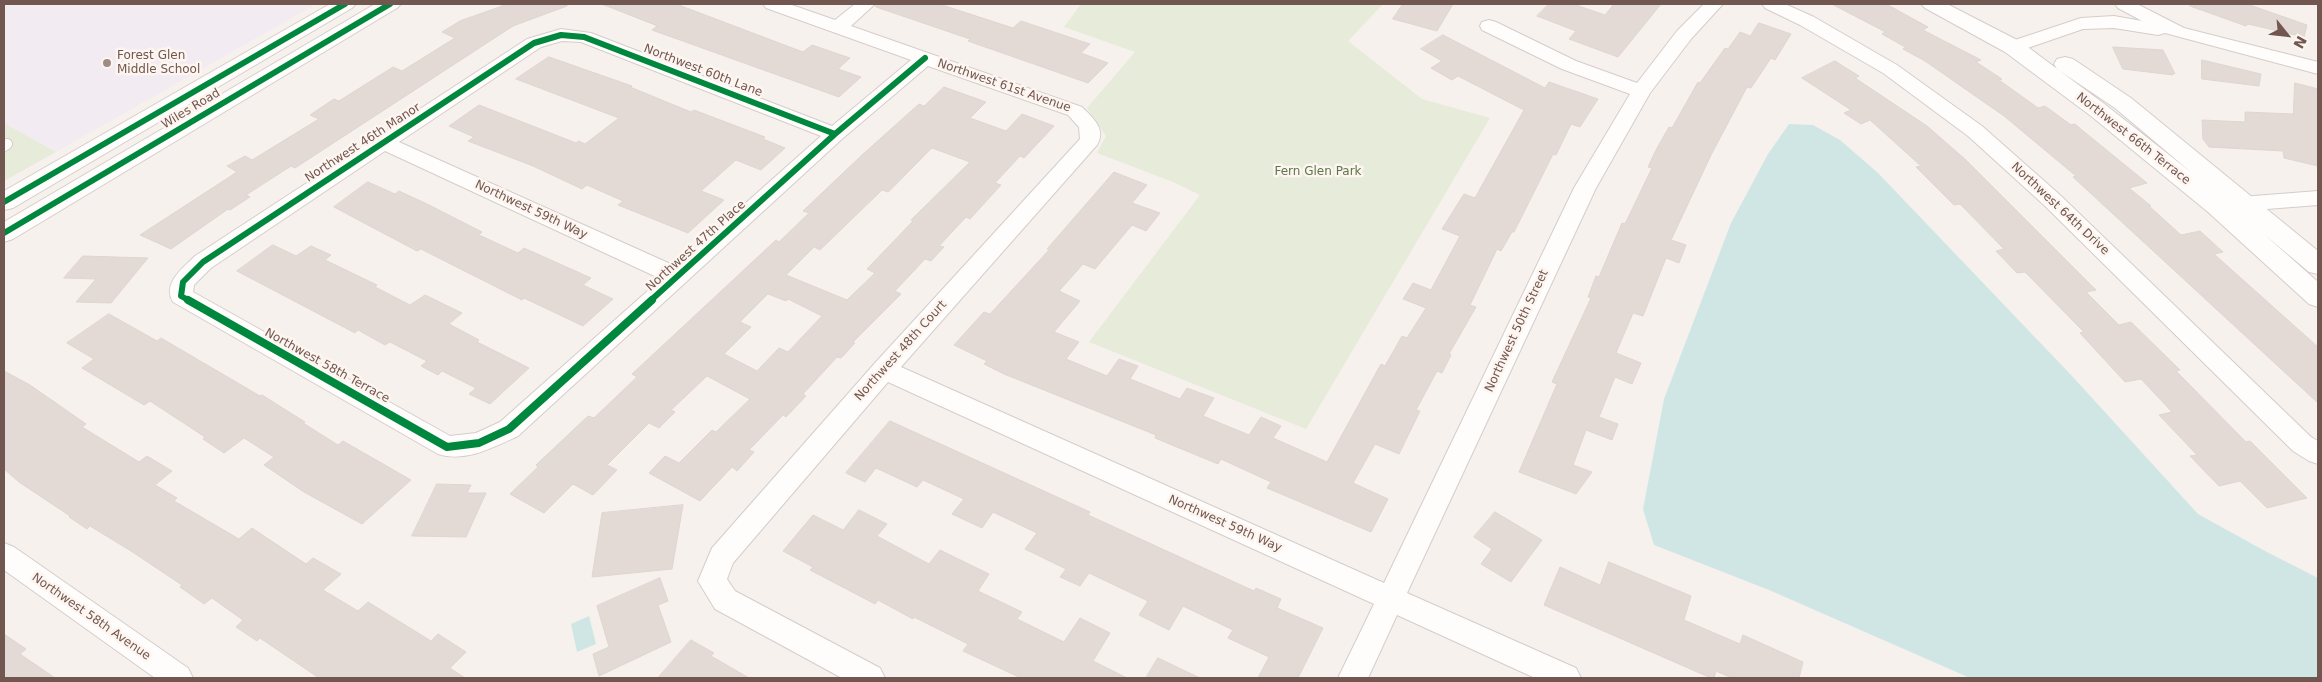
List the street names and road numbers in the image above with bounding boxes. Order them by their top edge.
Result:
street label: Northwest 60th Lane [642,42,764,100]
street label: Northwest 61st Avenue [935,56,1073,116]
street label: Wiles Road [159,86,223,132]
street label: Northwest 66th Terrace [2073,90,2193,188]
street label: Northwest 46th Manor [303,100,423,186]
street label: Northwest 64th Drive [2008,160,2112,258]
street label: Northwest 59th Way [472,178,590,242]
street label: Northwest 47th Place [643,198,749,294]
street label: Northwest 50th Street [1482,268,1552,394]
street label: Northwest 48th Court [852,298,950,404]
street label: Northwest 58th Terrace [262,326,392,406]
street label: Northwest 59th Way [1166,493,1284,555]
street label: Northwest 58th Avenue [29,571,153,663]

